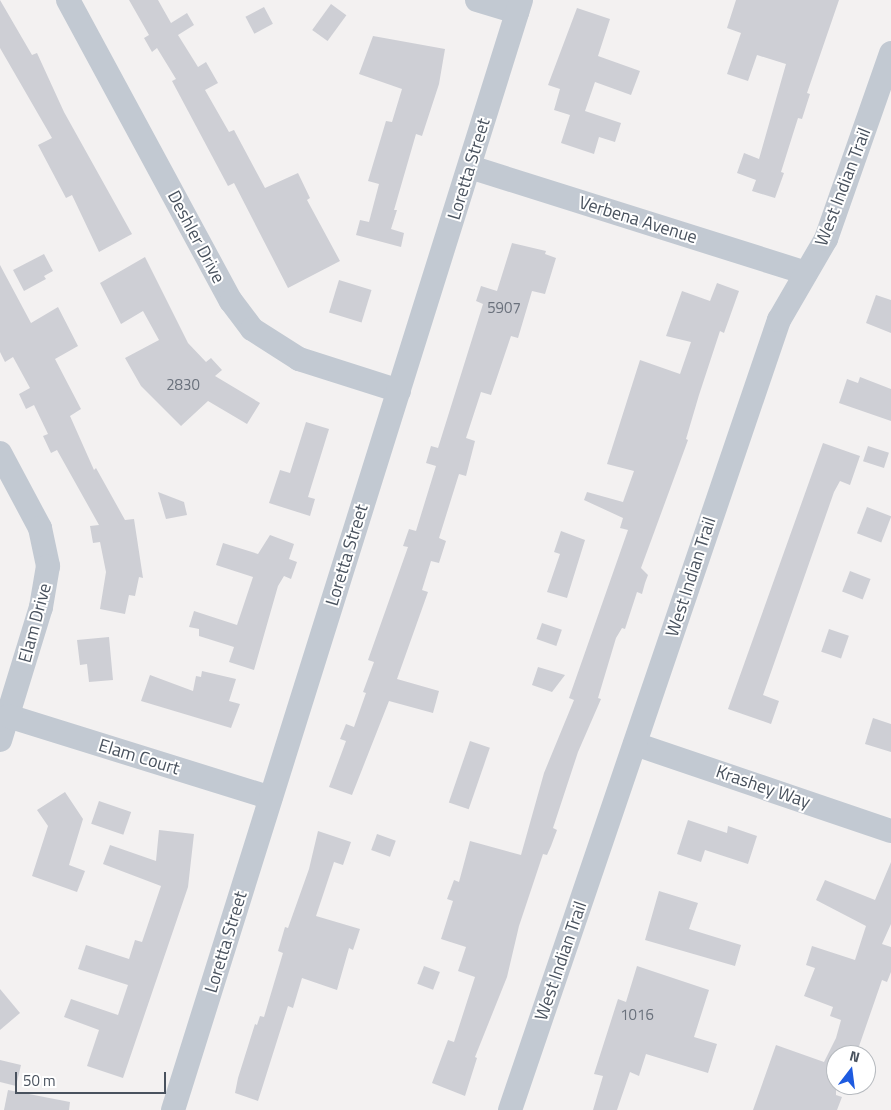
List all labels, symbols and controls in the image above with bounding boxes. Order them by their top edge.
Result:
street label: Loretta Street [443,116,495,222]
street label: West Indian Trail [811,125,875,249]
street label: Deshler Drive [163,187,229,287]
street label: Verbena Avenue [576,192,700,248]
house number: 5907 [487,299,521,317]
house number: 2830 [166,376,200,394]
street label: Loretta Street [321,502,373,608]
street label: West Indian Trail [661,514,721,640]
street label: Elam Drive [14,581,56,665]
street label: Elam Court [96,734,182,780]
street label: Krashey Way [713,761,813,813]
street label: Loretta Street [200,889,252,995]
street label: West Indian Trail [530,898,592,1024]
house number: 1016 [620,1006,654,1024]
north arrow [826,1045,876,1095]
text: N [847,1045,862,1067]
scale bar [18,1062,169,1094]
text: 50 m [23,1069,56,1092]

